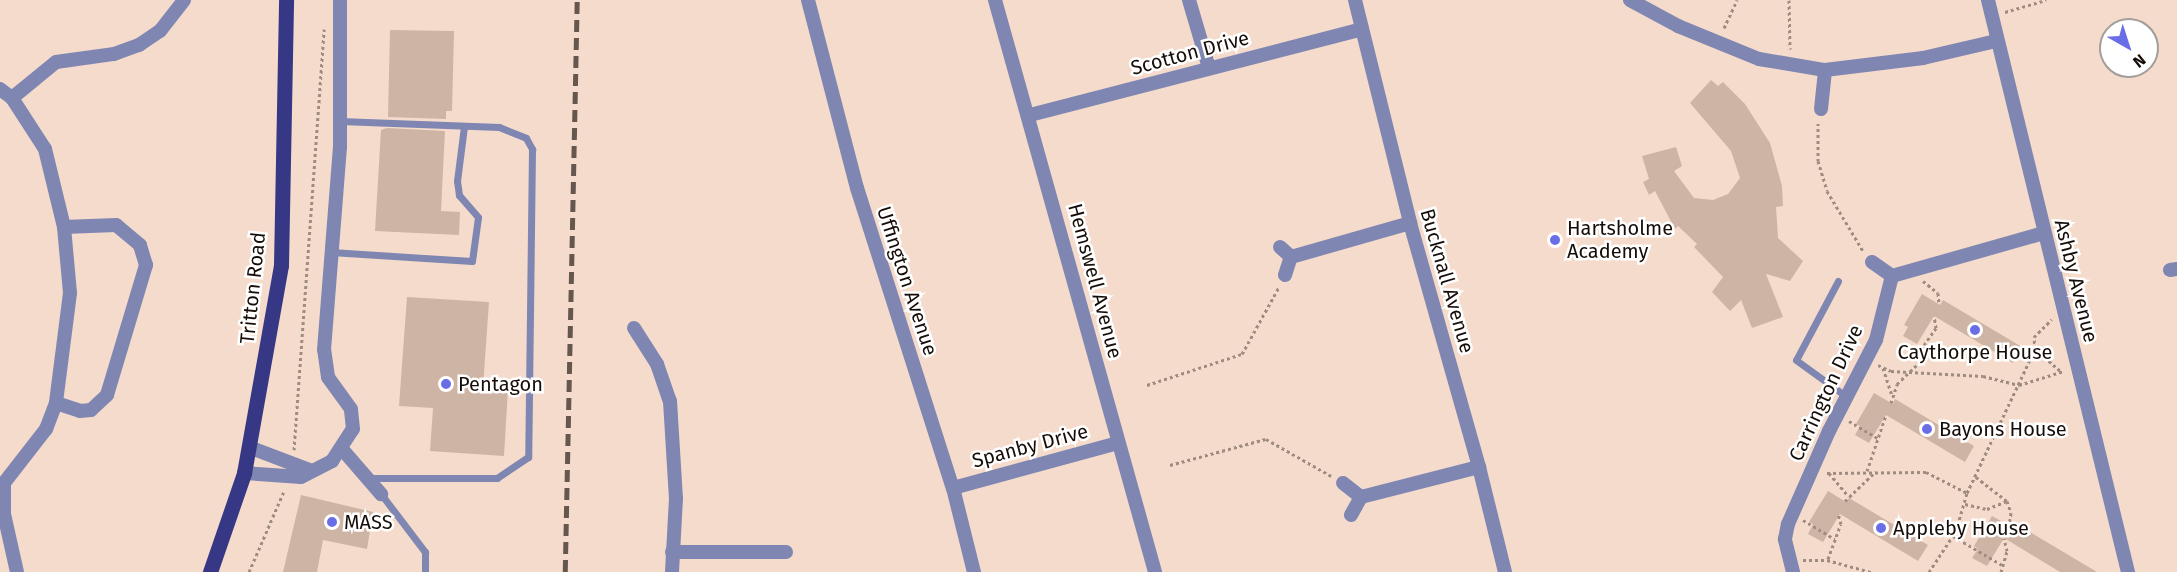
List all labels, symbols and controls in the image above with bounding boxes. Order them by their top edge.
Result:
north arrow [2099,18,2159,78]
street label: Scotton Drive [1128,26,1252,80]
text: N [2129,50,2149,72]
street label: Hemswell Avenue [1063,201,1127,361]
street label: Uffington Avenue [872,203,942,359]
street label: Bucknall Avenue [1415,206,1479,356]
place label: Hartsholme Academy [1567,216,1673,263]
street label: Ashby Avenue [2049,217,2103,345]
street label: Tritton Road [235,231,271,345]
marker: Hartsholme Academy [1548,233,1562,247]
street label: Carrington Drive [1784,321,1868,465]
marker: Caythorpe House [1968,323,1982,337]
place label: Caythorpe House [1898,340,2052,364]
place label: Pentagon [458,372,543,396]
marker: Pentagon [439,377,453,391]
place label: Bayons House [1939,417,2067,441]
street label: Spanby Drive [969,419,1091,473]
marker: Bayons House [1920,422,1934,436]
place label: MASS [344,510,393,534]
marker: MASS [325,515,339,529]
place label: Appleby House [1893,516,2029,540]
marker: Appleby House [1874,521,1888,535]

